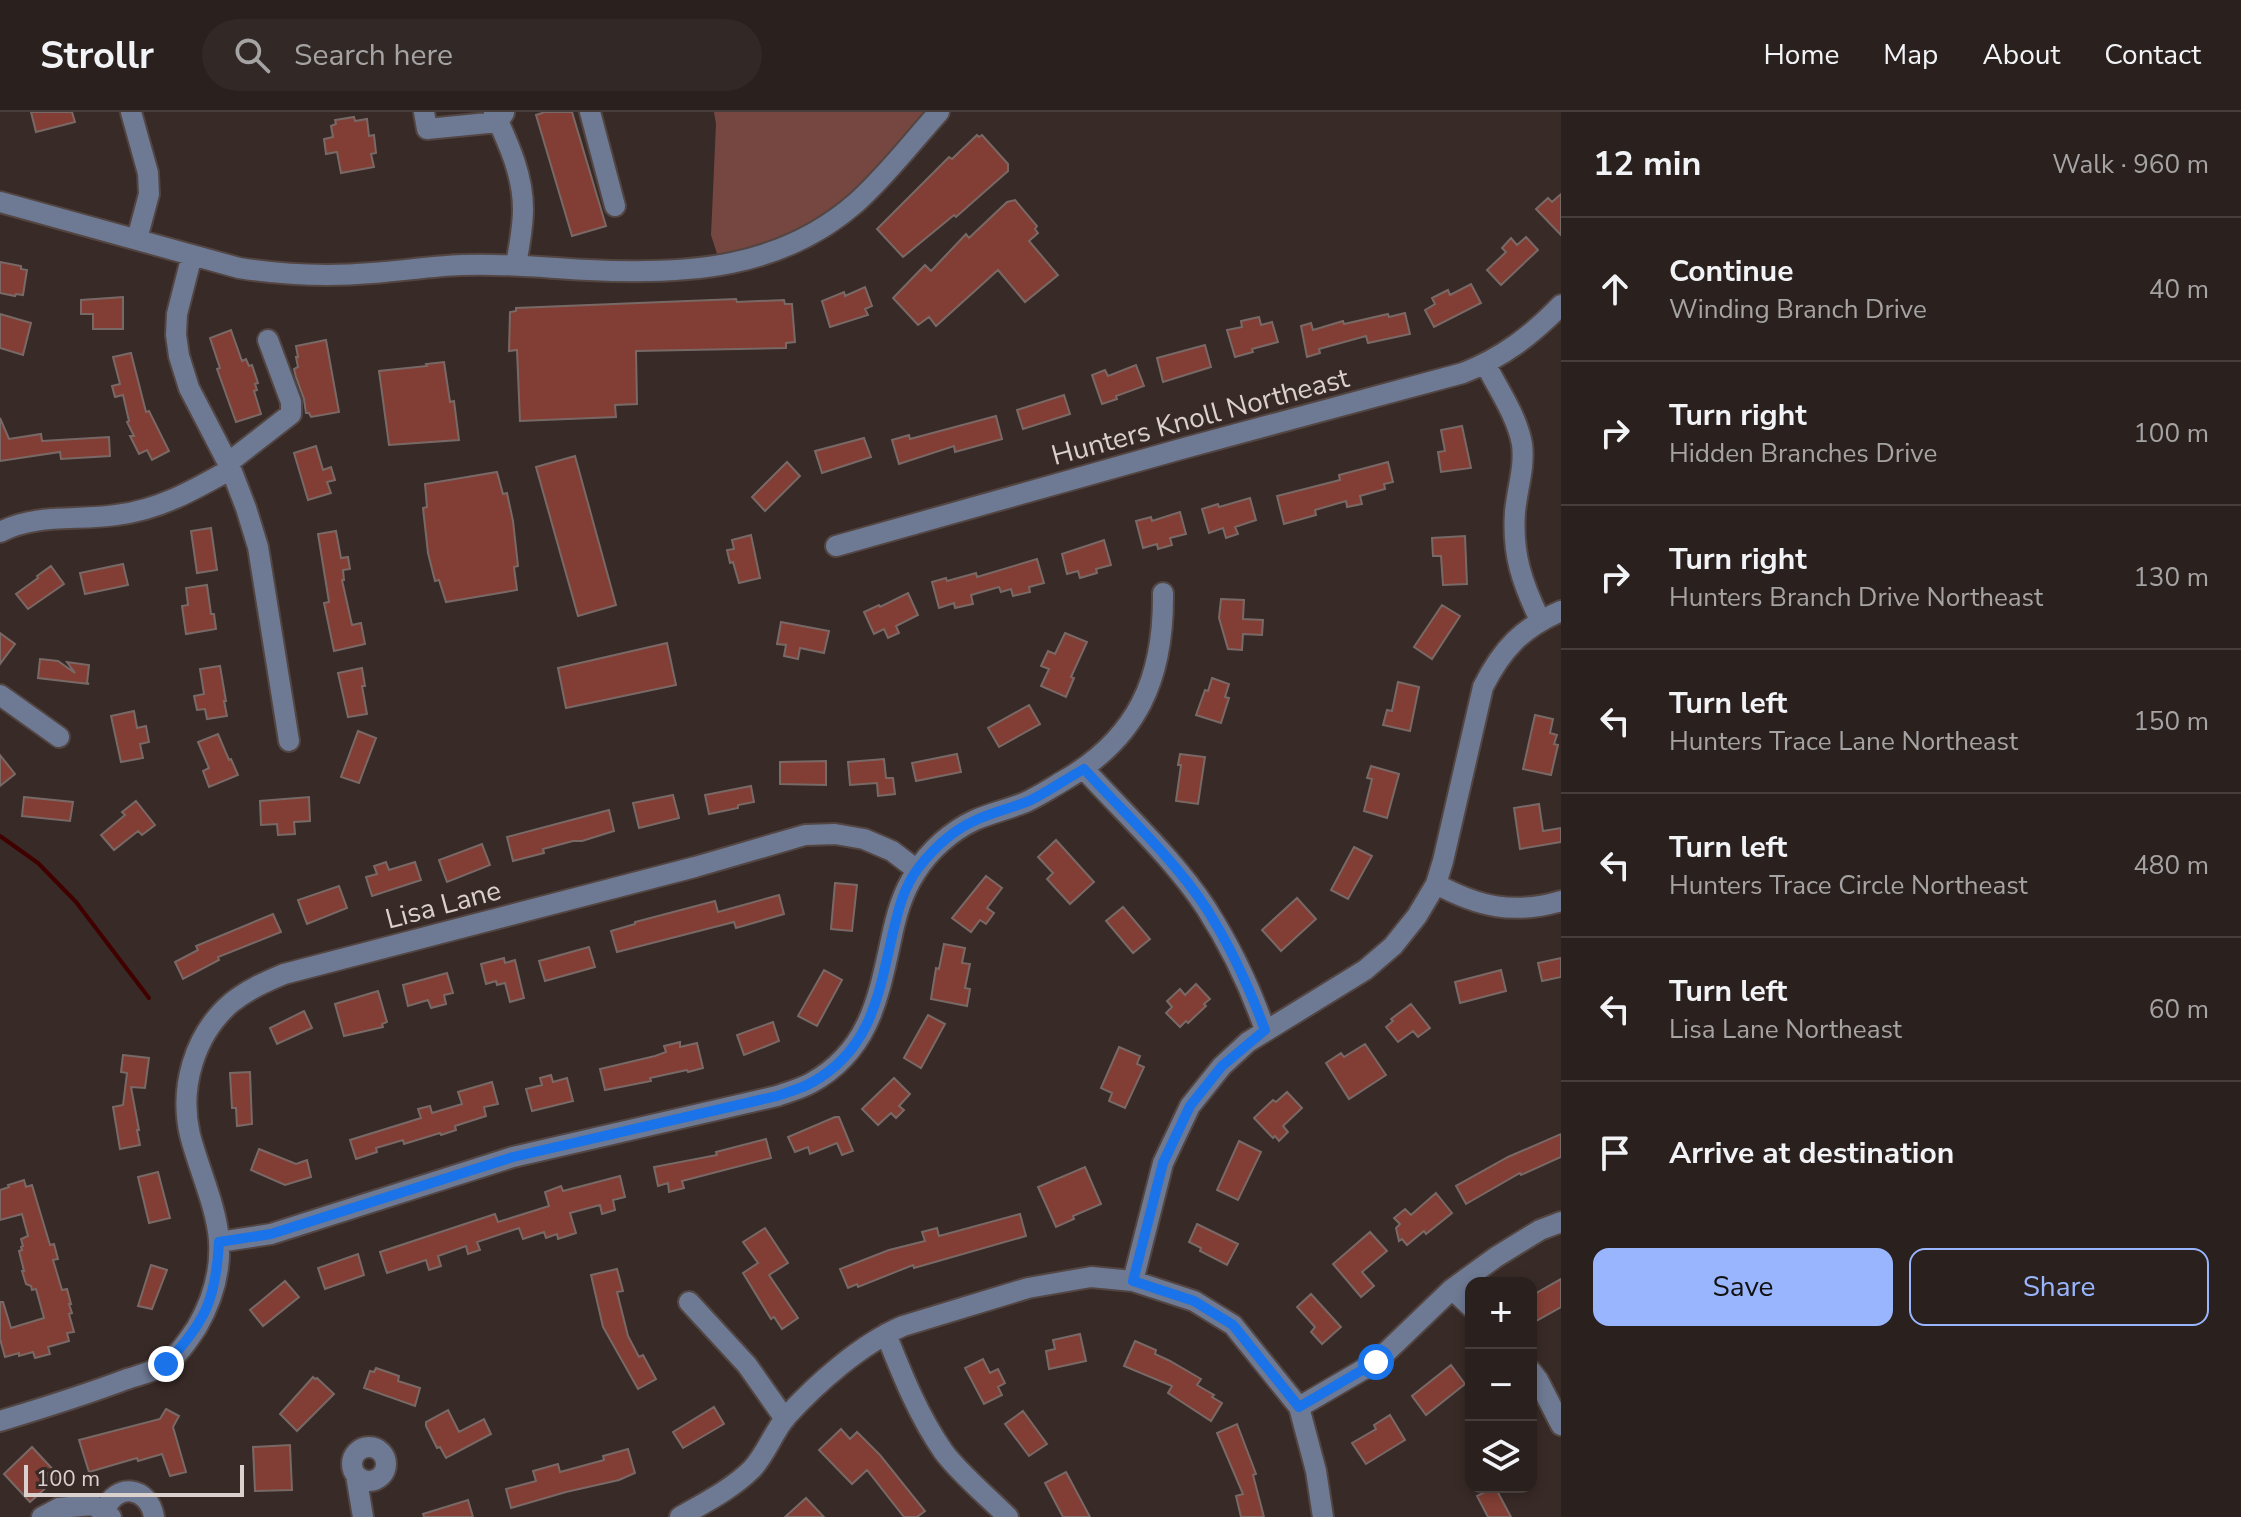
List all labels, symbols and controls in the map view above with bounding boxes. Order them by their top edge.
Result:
search box [202,19,762,91]
text: Strollr [40,30,154,81]
icon: search [230,33,274,77]
text: Search here [294,35,453,76]
text: Home [1764,36,1839,74]
text: Map [1883,36,1938,74]
text: About [1982,36,2060,74]
text: Contact [2104,36,2201,74]
text: 12 min [1593,141,1701,187]
text: Walk · 960 m [2052,147,2209,182]
text: Continue [1669,251,1794,292]
icon: ahead [1593,267,1637,311]
text: 40 m [2149,272,2209,307]
text: Winding Branch Drive [1669,292,1927,327]
street label: Hunters Knoll Northeast [1047,359,1353,475]
text: Turn right [1669,395,1807,436]
icon: right [1593,411,1637,455]
text: 100 m [2133,416,2209,451]
text: Hidden Branches Drive [1669,436,1937,471]
text: Turn right [1669,539,1807,580]
icon: right [1593,555,1637,599]
text: 130 m [2133,560,2209,595]
text: Hunters Branch Drive Northeast [1669,580,2043,615]
text: Turn left [1669,683,1787,724]
icon: left [1593,699,1637,743]
text: 150 m [2133,704,2209,739]
text: Hunters Trace Lane Northeast [1669,724,2018,759]
text: Turn left [1669,827,1787,868]
icon: left [1593,843,1637,887]
text: 480 m [2133,848,2209,883]
text: Hunters Trace Circle Northeast [1669,868,2028,903]
street label: Lisa Lane [381,871,505,939]
text: Turn left [1669,971,1787,1012]
icon: left [1593,987,1637,1031]
text: 60 m [2149,992,2209,1027]
text: Lisa Lane Northeast [1669,1012,1902,1047]
icon: arrive [1593,1131,1637,1175]
text: Arrive at destination [1669,1133,1954,1174]
button: Save [1593,1248,1893,1326]
button: Share [1909,1248,2209,1326]
map controls [1465,1277,1537,1493]
button: + [1465,1277,1537,1349]
route start [1358,1344,1394,1380]
route end [148,1346,184,1382]
button: − [1465,1349,1537,1421]
button: layers [1465,1421,1537,1493]
scale bar [24,1461,244,1497]
text: 100 m [36,1464,100,1494]

